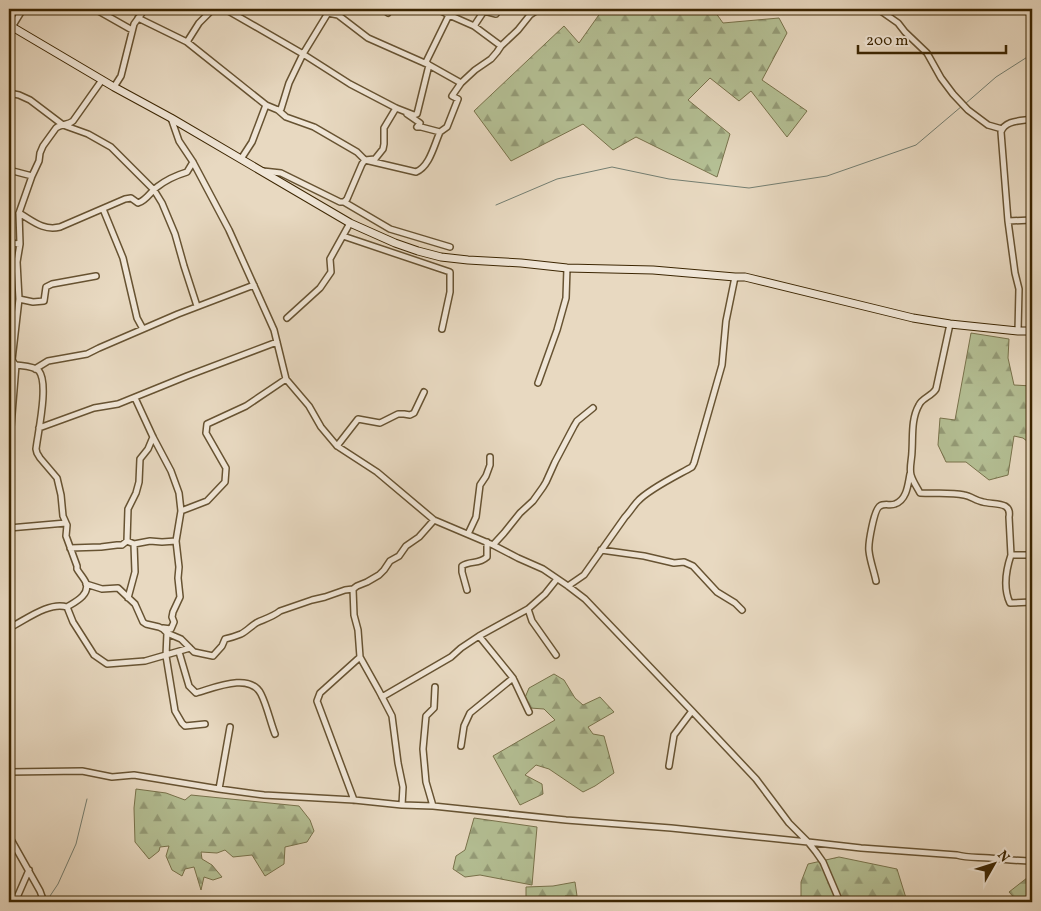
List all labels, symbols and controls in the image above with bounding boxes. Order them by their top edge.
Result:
scale bar [858,22,1006,54]
text: 200 m [866,31,909,52]
north arrow [968,838,1018,888]
text: N [992,847,1014,867]

